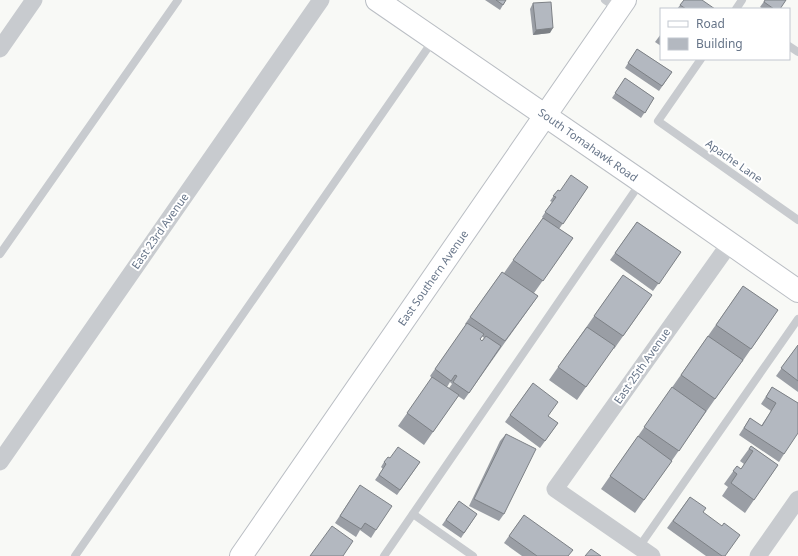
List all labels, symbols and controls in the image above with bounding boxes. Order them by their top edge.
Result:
legend [660,8,790,60]
text: Road [696,15,725,32]
text: Building [696,35,743,52]
street label: South Tomahawk Road [536,105,641,185]
street label: Apache Lane [703,136,766,186]
street label: East 23rd Avenue [128,190,191,272]
street label: East Southern Avenue [394,227,471,329]
street label: East 25th Avenue [610,325,673,407]

